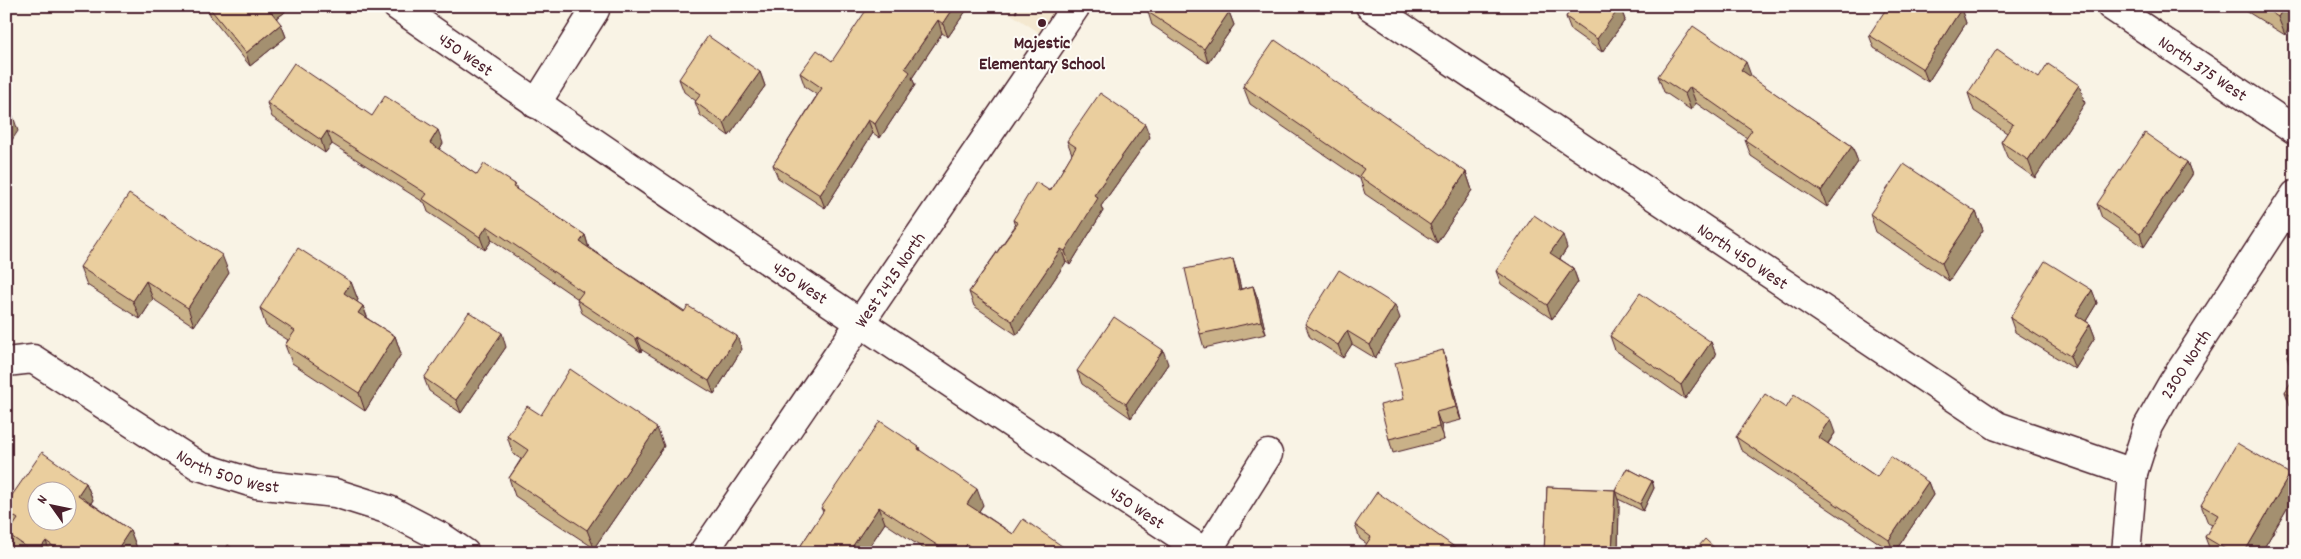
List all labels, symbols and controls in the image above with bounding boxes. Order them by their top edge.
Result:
marker: Majestic Elementary School [1036,17,1048,29]
street label: 450 West [432,28,497,84]
street label: North 375 West [2152,31,2251,109]
place label: Majestic Elementary School [979,32,1106,78]
street label: North 450 West [1691,218,1792,298]
street label: West 2425 North [850,228,933,334]
street label: 450 West [766,257,832,312]
street label: 2300 North [2156,326,2219,405]
street label: North 500 West [170,444,281,502]
north arrow [28,482,78,532]
street label: 450 West [1103,482,1169,537]
text: N [33,492,53,508]

